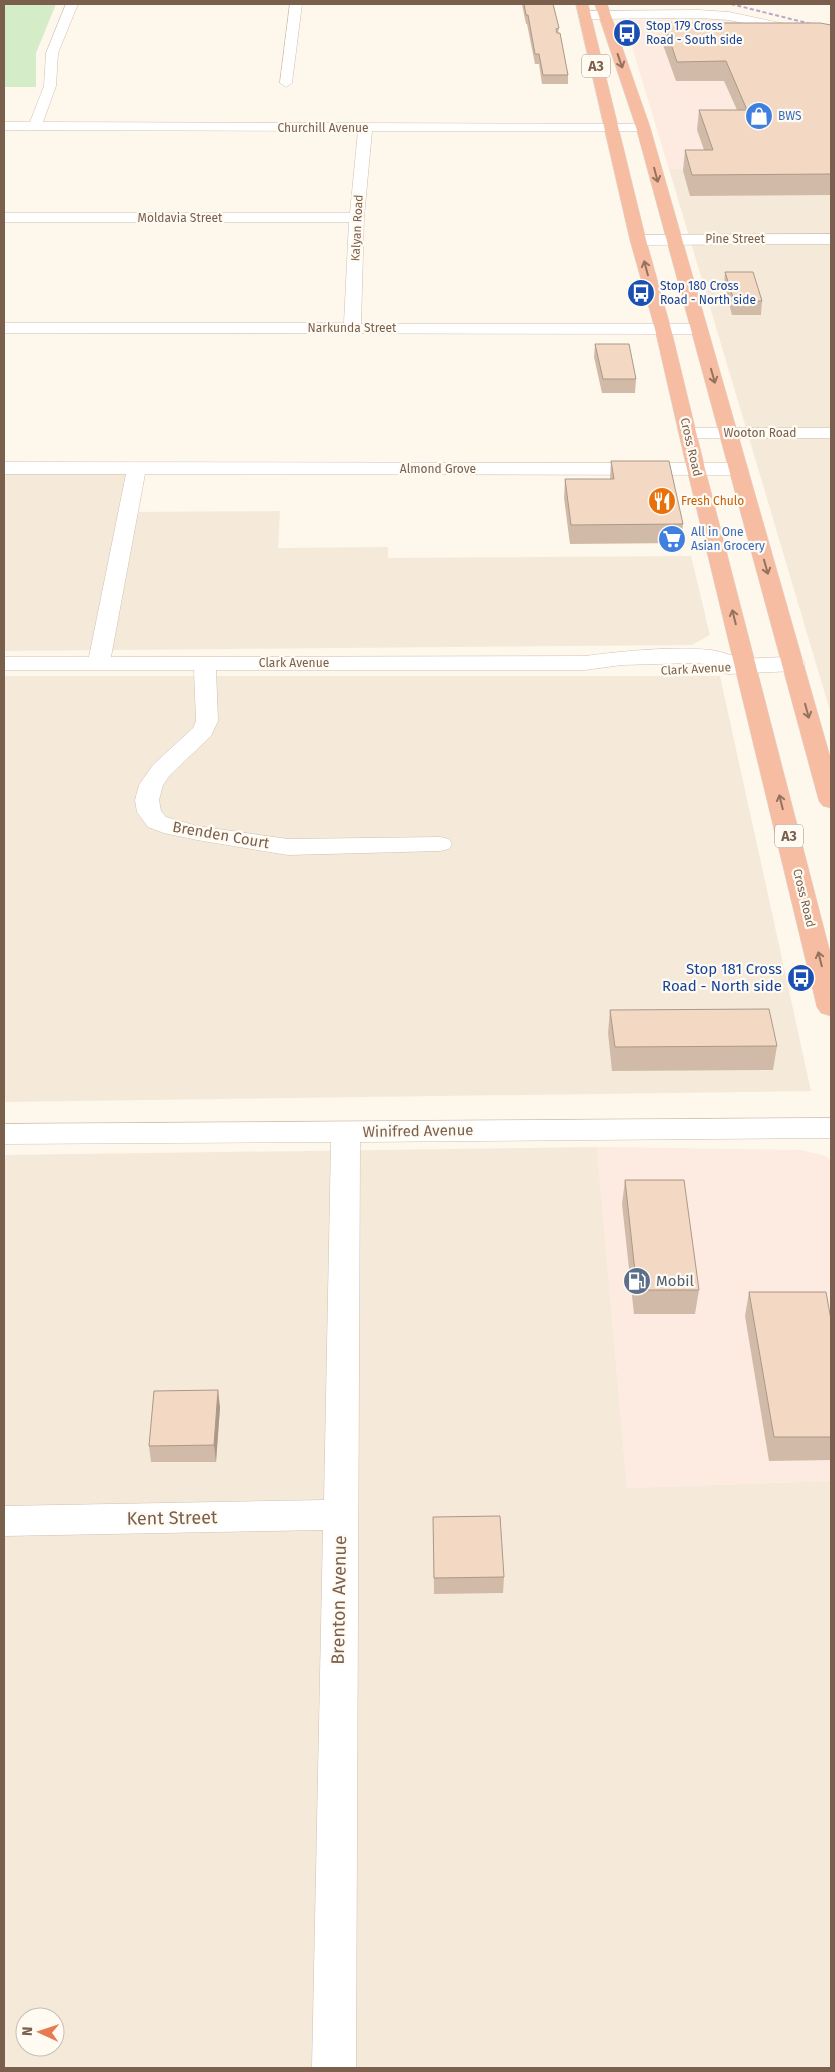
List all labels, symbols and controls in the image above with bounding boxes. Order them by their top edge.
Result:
bus stop icon: Stop 179 Cross Road - South side [612,18,642,48]
place label: Stop 179 Cross Road - South side [646,19,743,47]
one-way arrow [616,53,625,69]
road number: A3 [582,54,610,78]
shop icon: BWS [744,101,774,131]
place label: BWS [778,109,802,123]
street label: Churchill Avenue [277,121,369,135]
one-way arrow [652,166,661,182]
street label: Kalyan Road [348,194,366,262]
street label: Moldavia Street [138,211,223,225]
street label: Pine Street [705,232,765,246]
one-way arrow [641,260,650,276]
bus stop icon: Stop 180 Cross Road - North side [626,278,656,308]
place label: Stop 180 Cross Road - North side [660,279,756,307]
street label: Narkunda Street [308,321,397,335]
one-way arrow [709,368,718,384]
street label: Cross Road [677,416,705,478]
street label: Wooton Road [724,426,796,440]
street label: Almond Grove [400,462,476,476]
restaurant icon: Fresh Chulo [647,486,677,516]
place label: Fresh Chulo [681,494,744,508]
supermarket icon: All in One Asian Grocery [657,524,687,554]
place label: All in One Asian Grocery [691,525,765,553]
one-way arrow [762,558,772,574]
one-way arrow [729,610,739,626]
street label: Clark Avenue [259,656,329,670]
street label: Clark Avenue [660,660,732,678]
one-way arrow [802,702,812,718]
one-way arrow [775,794,785,810]
street label: Brenden Court [171,818,271,852]
road number: A3 [775,824,803,848]
street label: Cross Road [790,867,818,929]
one-way arrow [815,952,824,968]
place label: Stop 181 Cross Road - North side [662,960,782,995]
bus stop icon: Stop 181 Cross Road - North side [786,963,816,993]
street label: Winifred Avenue [362,1121,474,1141]
fuel station icon: Mobil [622,1266,652,1296]
place label: Mobil [656,1272,695,1290]
street label: Kent Street [126,1506,218,1530]
street label: Brenton Avenue [327,1535,351,1665]
north arrow [15,2007,65,2057]
text: N [19,2026,36,2036]

